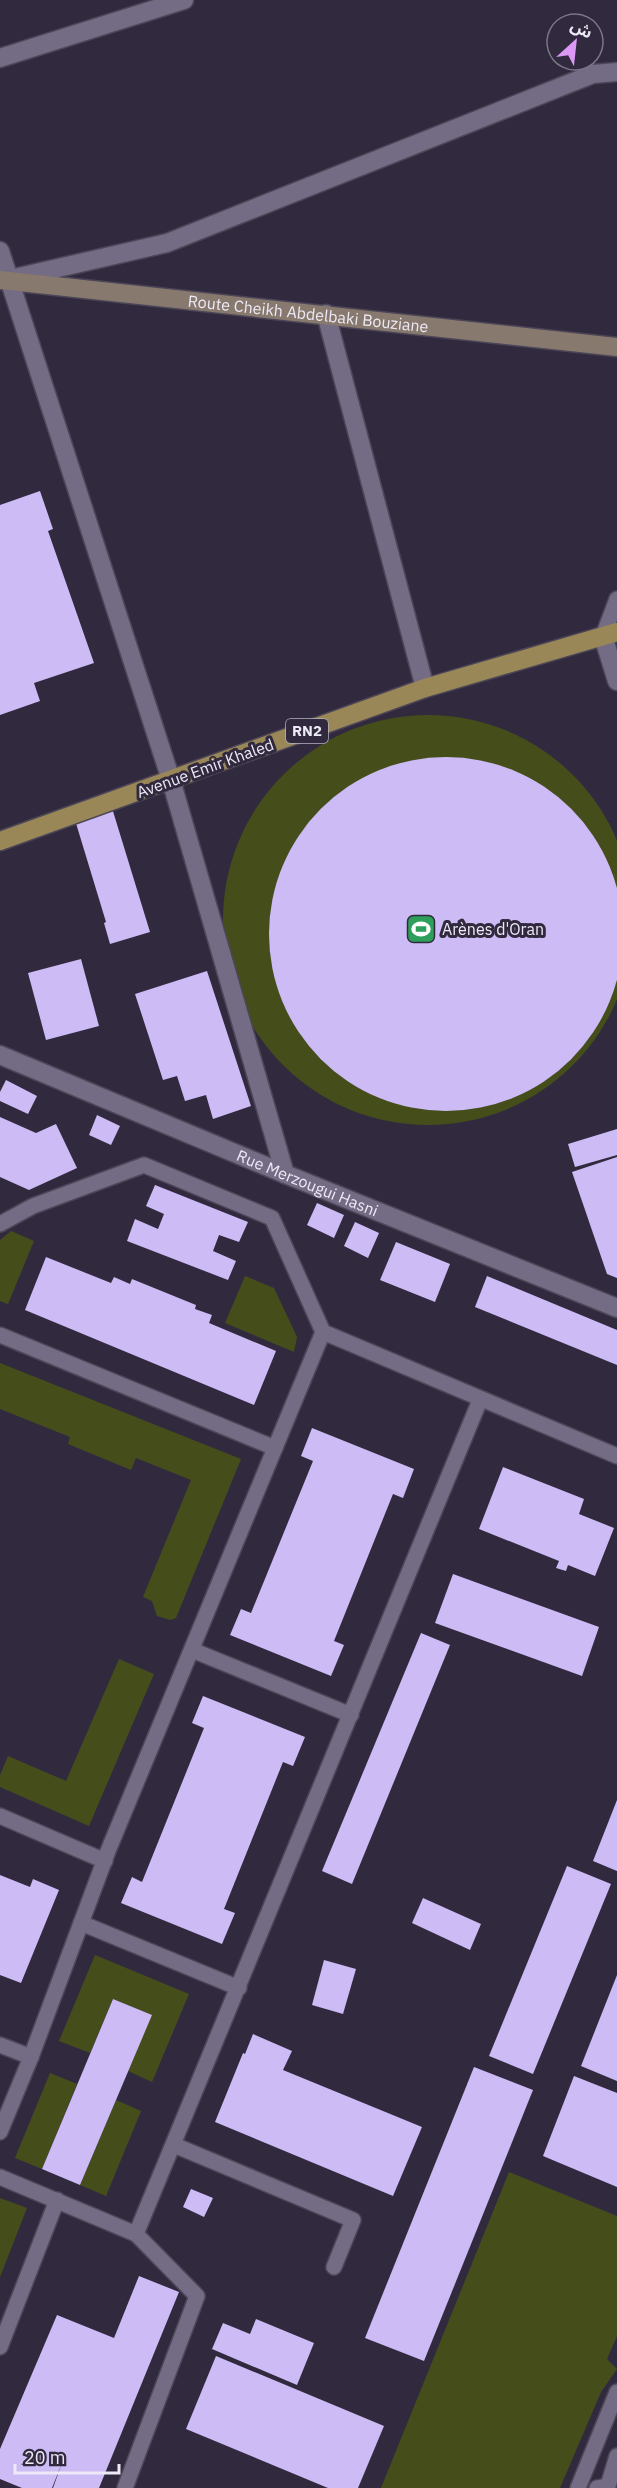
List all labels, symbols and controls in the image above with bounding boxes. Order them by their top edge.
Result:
north arrow [545,12,605,72]
text: ش [568,15,596,43]
street label: Route Cheikh Abdelbaki Bouziane [187,290,430,336]
road number: RN2 [286,719,328,743]
street label: Avenue Emir Khaled [134,734,276,802]
sports icon: Arènes d'Oran [405,913,437,945]
place label: Arènes d'Oran [442,919,544,939]
street label: Rue Merzougui Hasni [234,1145,381,1221]
scale bar [15,2437,118,2475]
text: 20 m [24,2446,66,2469]

